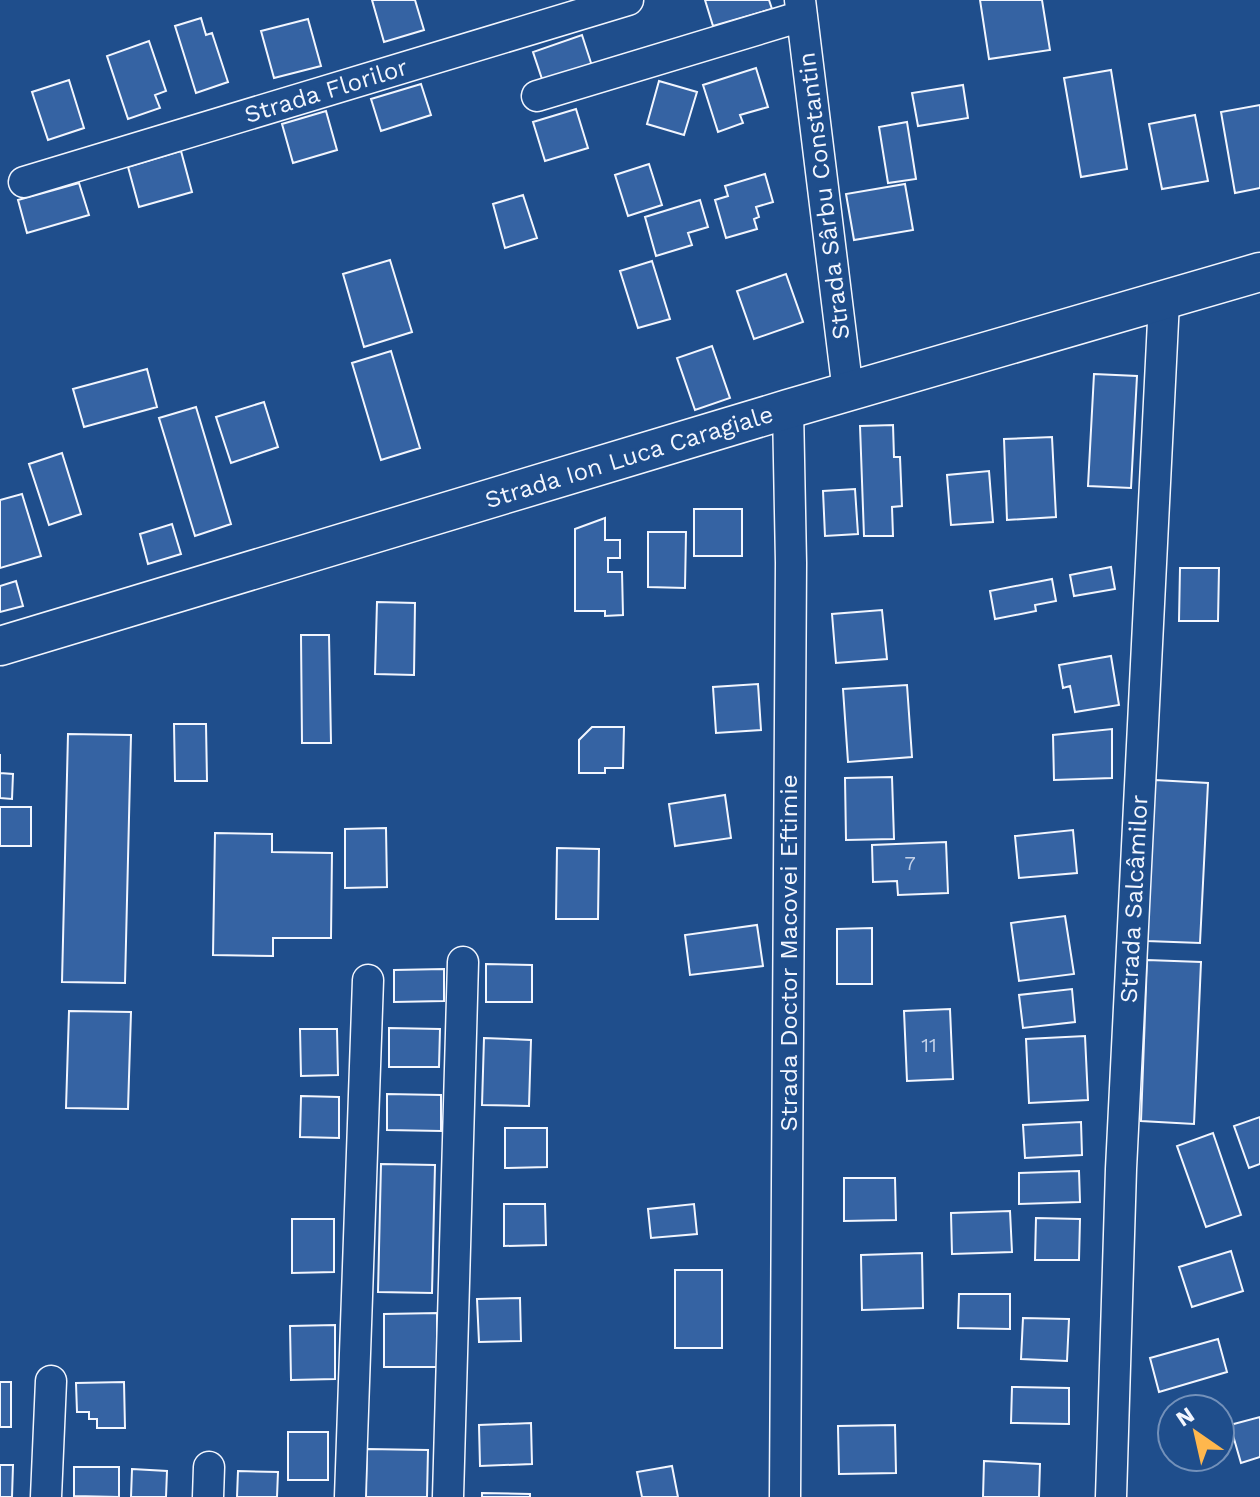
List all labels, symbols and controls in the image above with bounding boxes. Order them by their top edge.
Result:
street label: Strada Sârbu Constantin [792,51,856,341]
street label: Strada Florilor [241,53,411,129]
street label: Strada Ion Luca Caragiale [482,400,776,514]
street label: Strada Doctor Macovei Eftimie [775,774,803,1132]
street label: Strada Salcâmilor [1115,794,1153,1004]
house number: 7 [904,851,916,875]
house number: 11 [921,1033,937,1057]
north arrow [1156,1393,1236,1473]
text: N [1171,1402,1199,1432]

